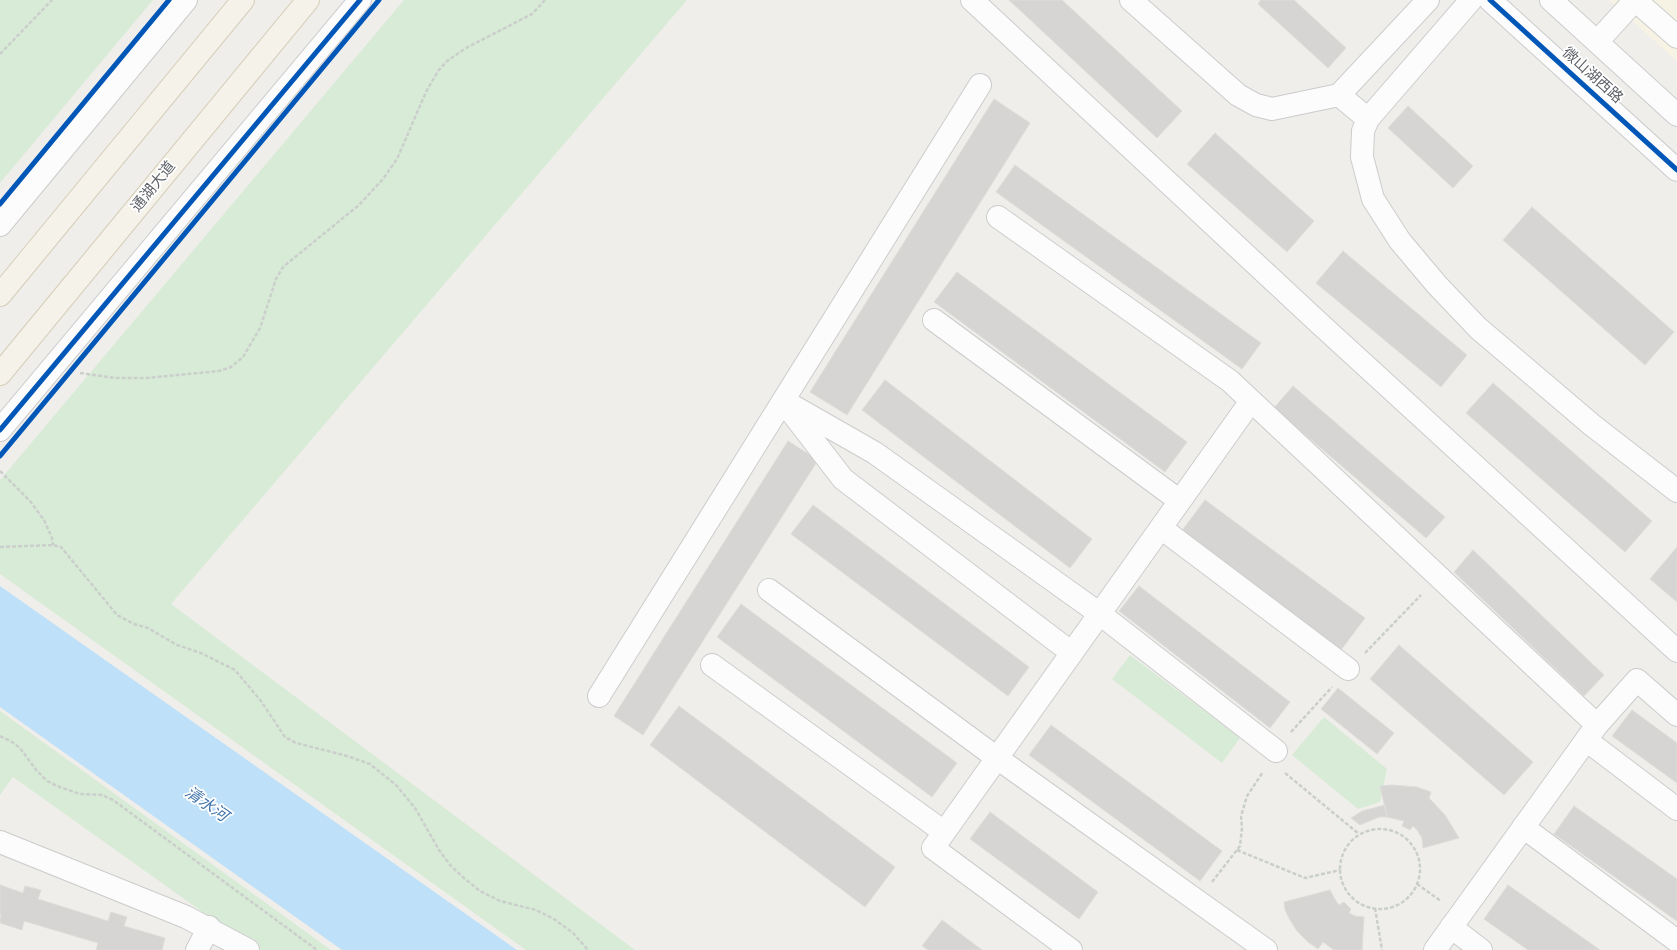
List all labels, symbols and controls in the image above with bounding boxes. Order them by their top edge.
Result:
street label: 微山湖西路 [1558,44,1626,108]
street label: 通湖大道 [128,158,180,216]
water label: 清水河 [181,783,231,827]

